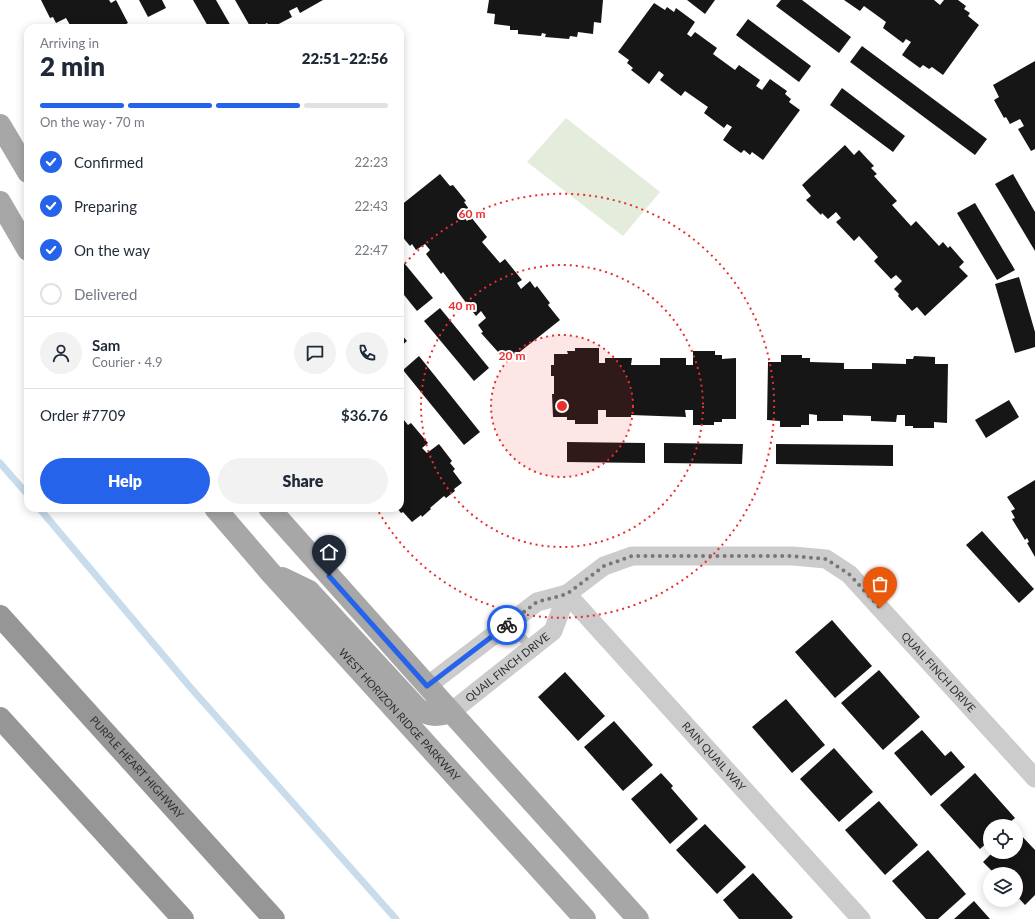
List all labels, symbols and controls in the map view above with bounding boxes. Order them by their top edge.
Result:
text: Arriving in [40,35,99,51]
text: 22:51–22:56 [302,49,388,67]
text: 2 min [40,50,105,82]
text: On the way · 70 m [40,114,145,130]
icon: check [40,151,62,173]
text: Confirmed [74,153,143,171]
text: 22:23 [355,154,388,170]
icon: check [40,195,62,217]
text: Preparing [74,197,137,215]
text: 22:43 [355,198,388,214]
text: 60 m [459,206,485,221]
icon: check [40,239,62,261]
text: On the way [74,241,150,259]
text: 22:47 [355,242,388,258]
text: Delivered [74,285,137,303]
text: 40 m [449,298,475,313]
button: person [40,332,82,374]
button: chat [294,332,336,374]
button: phone [346,332,388,374]
text: Sam [92,336,120,354]
text: 20 m [499,348,525,363]
text: Courier · 4.9 [92,354,163,370]
centre of rings [555,399,569,413]
text: Order #7709 [40,406,126,424]
text: $36.76 [341,406,388,424]
button: Help [40,458,210,504]
button: Share [218,458,388,504]
pin [312,535,346,576]
icon: home [318,541,340,563]
pin [863,567,897,608]
icon: bag [869,573,891,595]
courier [487,605,527,645]
icon: bike [496,614,518,636]
street label: QUAIL FINCH DRIVE [462,629,552,704]
street label: QUAIL FINCH DRIVE [899,629,979,715]
street label: WEST HORIZON RIDGE PARKWAY [336,645,463,783]
street label: PURPLE HEART HIGHWAY [88,713,187,821]
street label: RAIN QUAIL WAY [680,719,749,793]
map controls [983,819,1023,907]
button: locate [983,819,1023,859]
button: layers [983,867,1023,907]

